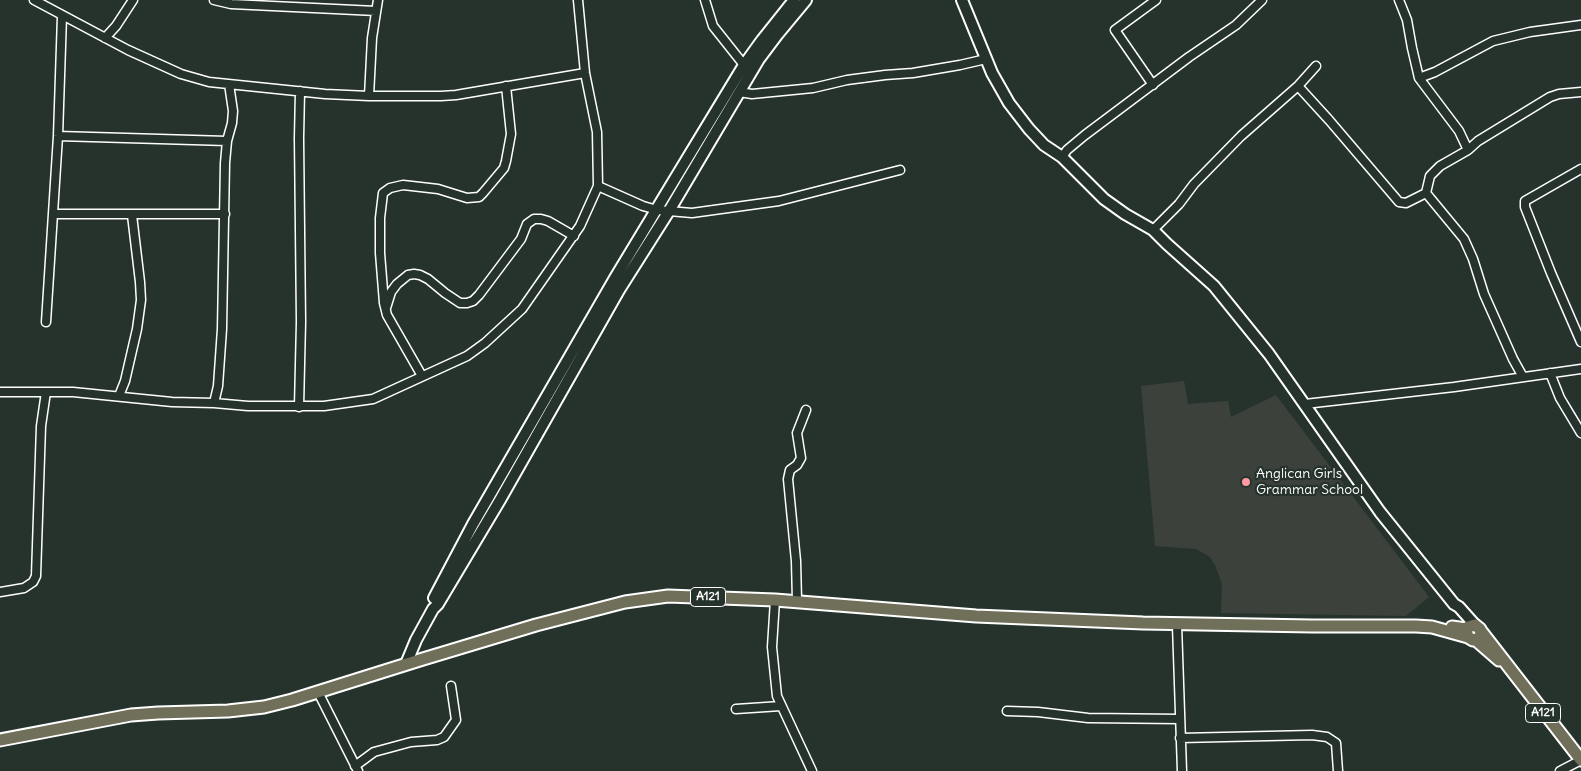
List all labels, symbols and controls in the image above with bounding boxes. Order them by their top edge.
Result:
place label: Anglican Girls Grammar School [1256,466,1363,498]
marker: Anglican Girls Grammar School [1240,476,1252,488]
road number: A121 [690,588,726,606]
road number: A121 [1526,704,1560,722]

